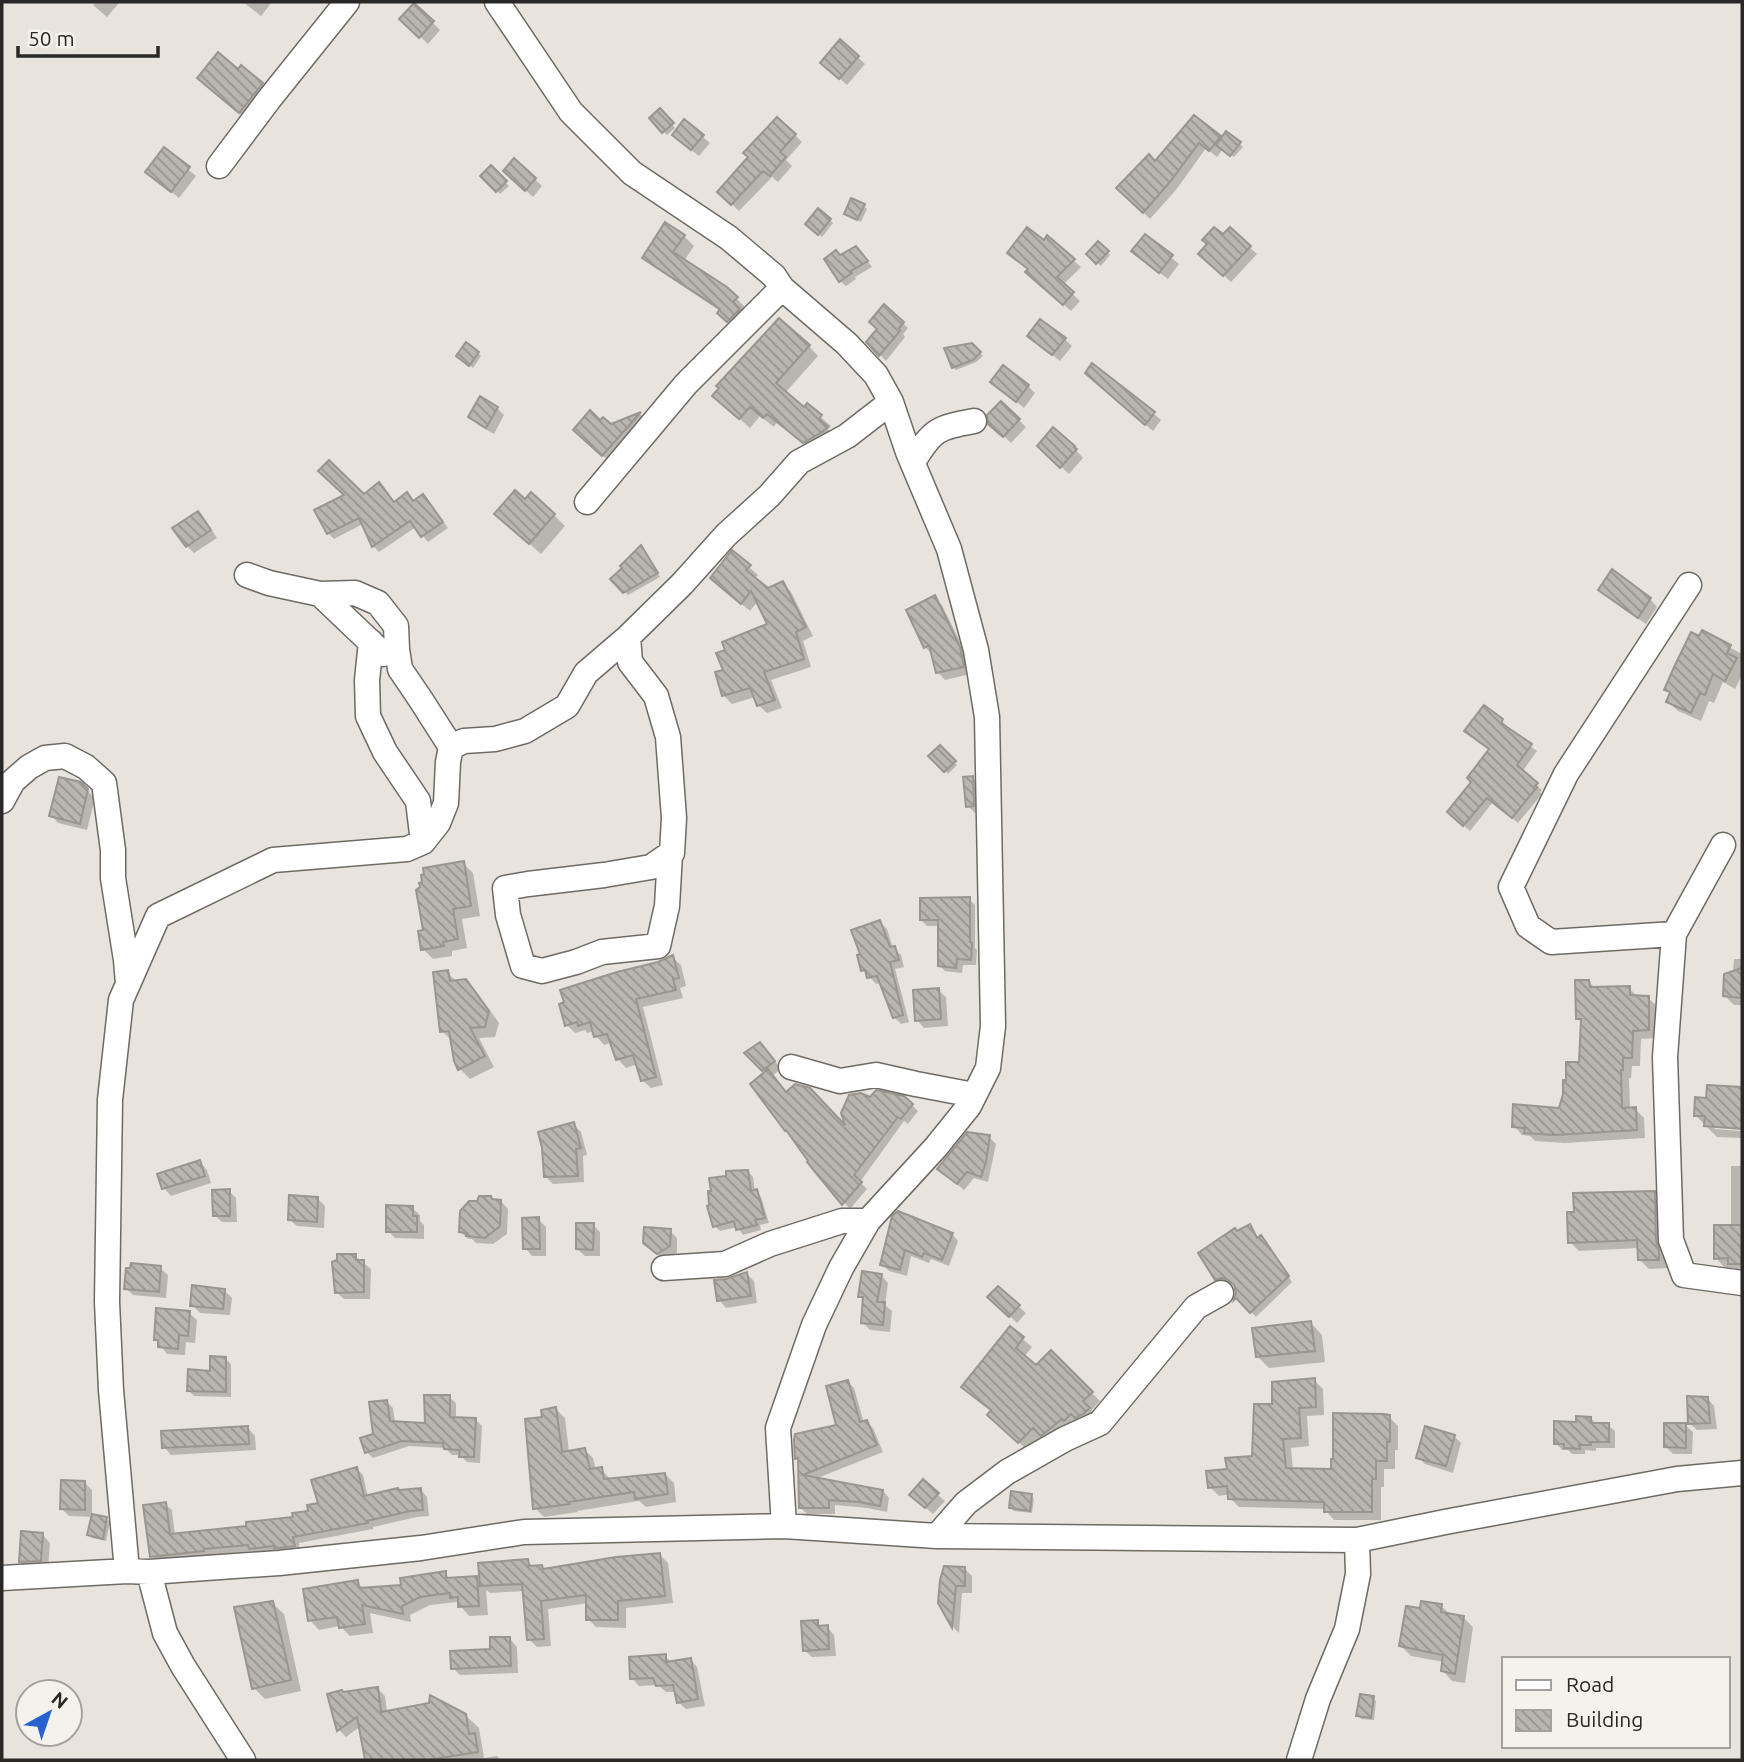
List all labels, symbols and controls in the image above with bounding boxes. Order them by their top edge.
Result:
scale bar [18,14,158,58]
text: 50 m [28,26,75,50]
legend [1502,1657,1730,1748]
text: Road [1566,1672,1614,1696]
north arrow [14,1678,84,1748]
text: N [47,1687,72,1713]
text: Building [1566,1707,1643,1731]

